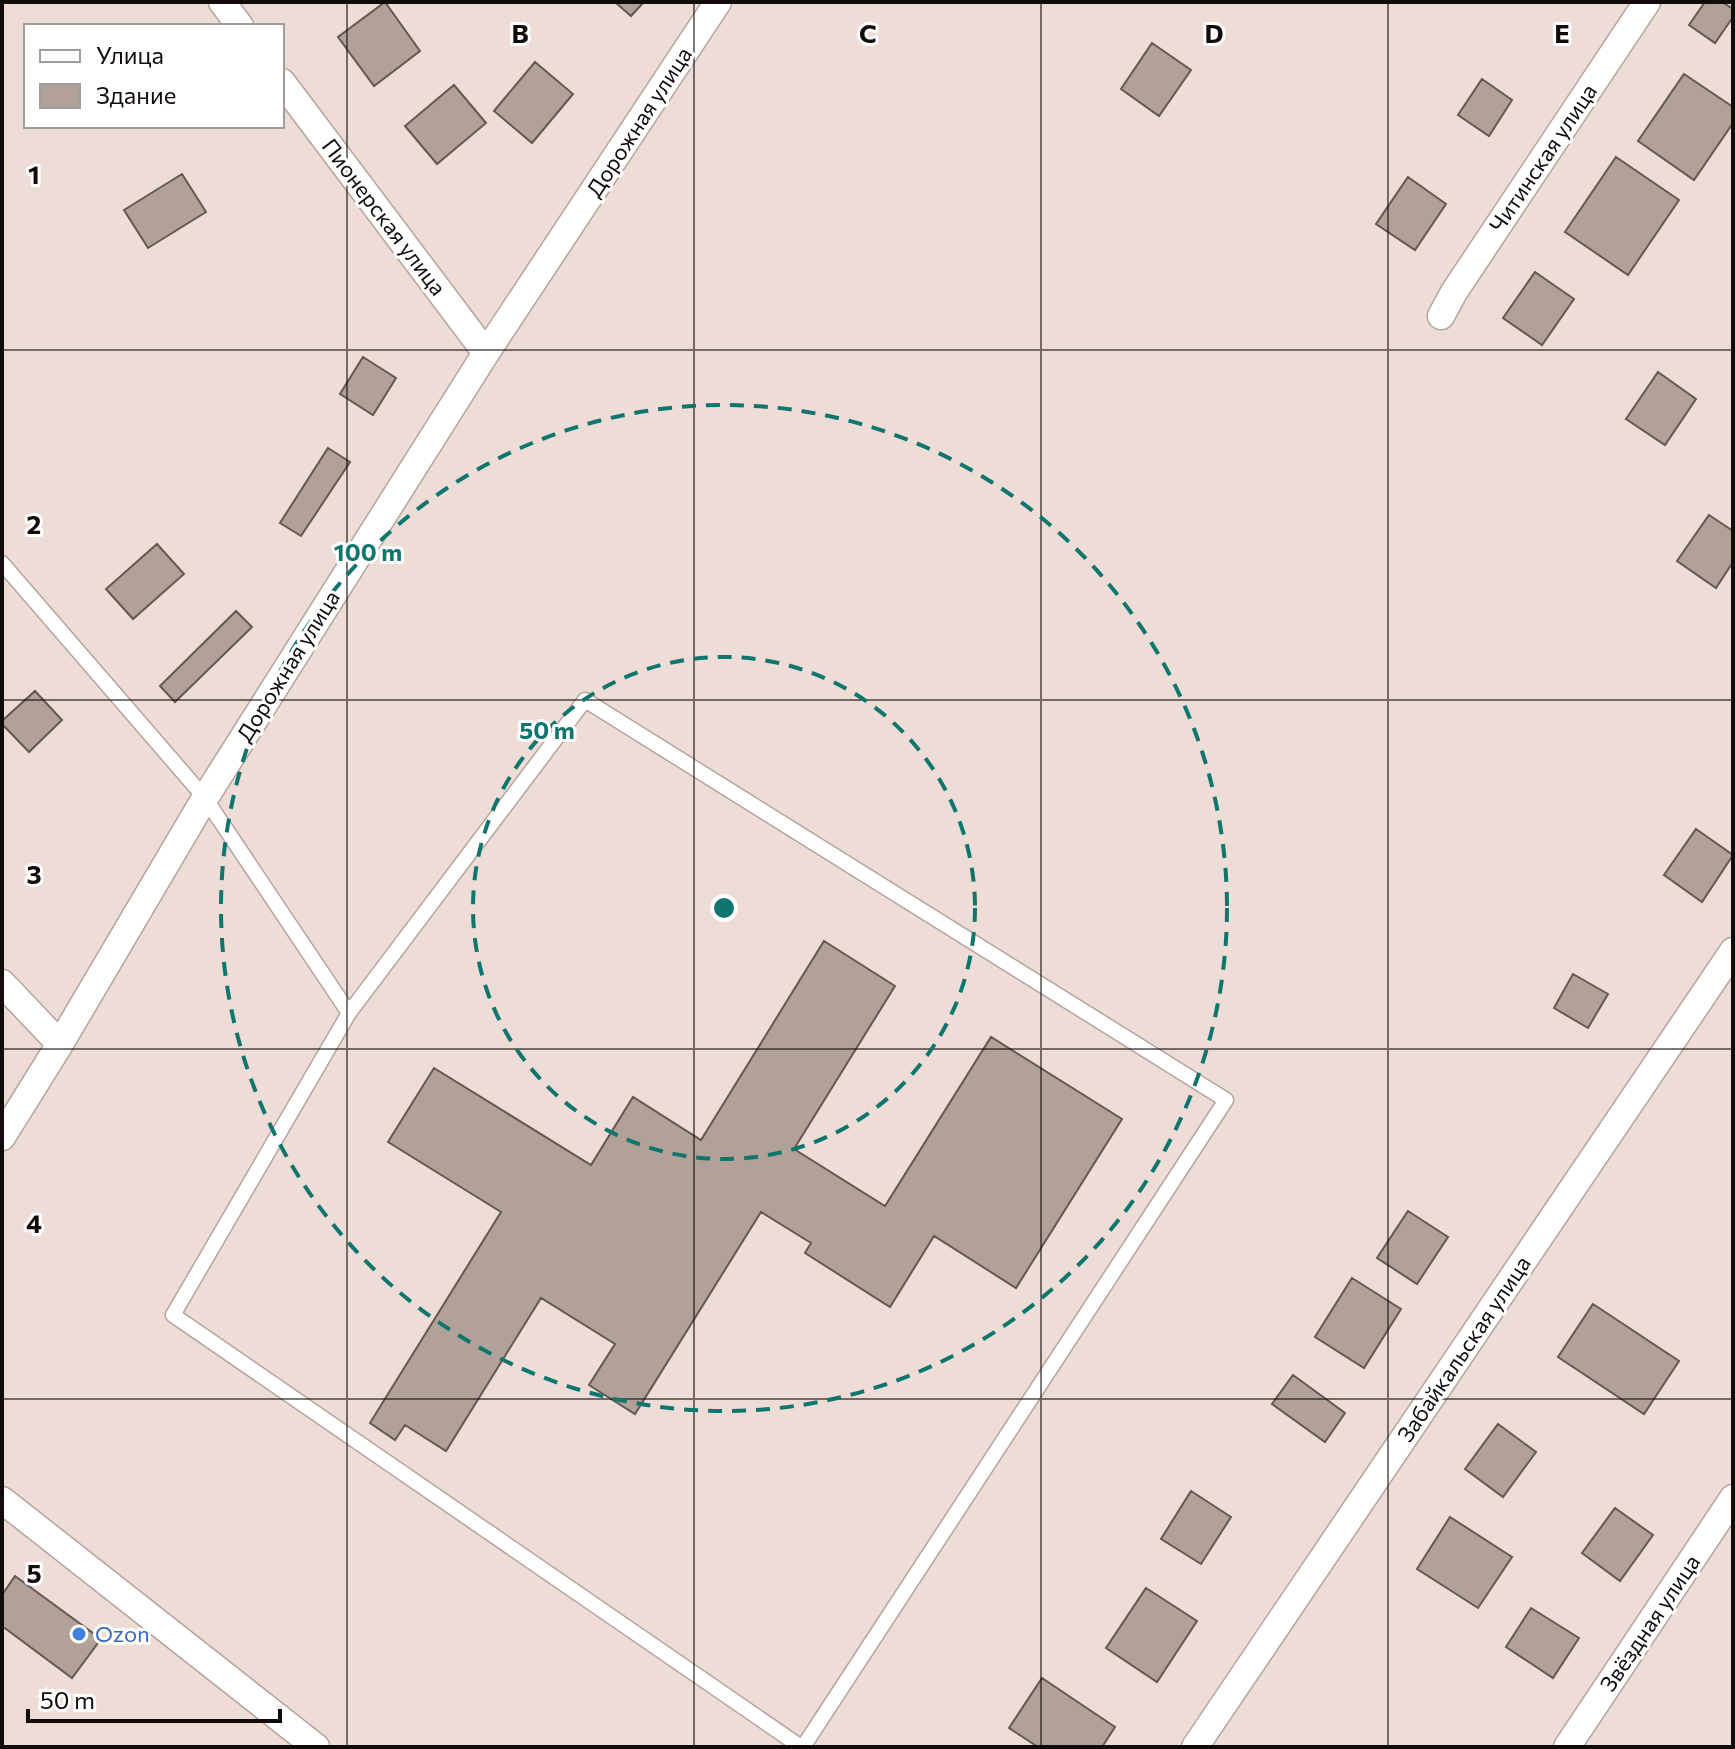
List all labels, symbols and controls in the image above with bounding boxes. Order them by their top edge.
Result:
text: B [511,17,529,48]
text: C [859,17,877,48]
text: D [1204,17,1224,48]
text: E [1554,17,1570,48]
legend [24,24,284,128]
text: Улица [96,40,164,69]
street label: Дорожная улица [580,42,697,202]
street label: Читинская улица [1483,78,1602,237]
text: Здание [96,80,176,109]
street label: Пионерская улица [317,133,452,300]
text: 1 [28,158,40,189]
text: 2 [27,508,41,539]
text: 100 m [334,537,402,566]
street label: Дорожная улица [230,585,345,746]
text: 50 m [519,715,575,744]
text: 3 [26,858,42,889]
centre of rings [710,894,738,922]
text: 4 [26,1207,42,1238]
street label: Забайкальская улица [1391,1251,1536,1447]
street label: Звёздная улица [1594,1549,1705,1696]
text: 5 [26,1557,42,1588]
place label: Ozon [95,1620,150,1647]
marker: Ozon [70,1625,88,1643]
scale bar [28,1673,280,1723]
text: 50 m [40,1685,95,1714]

